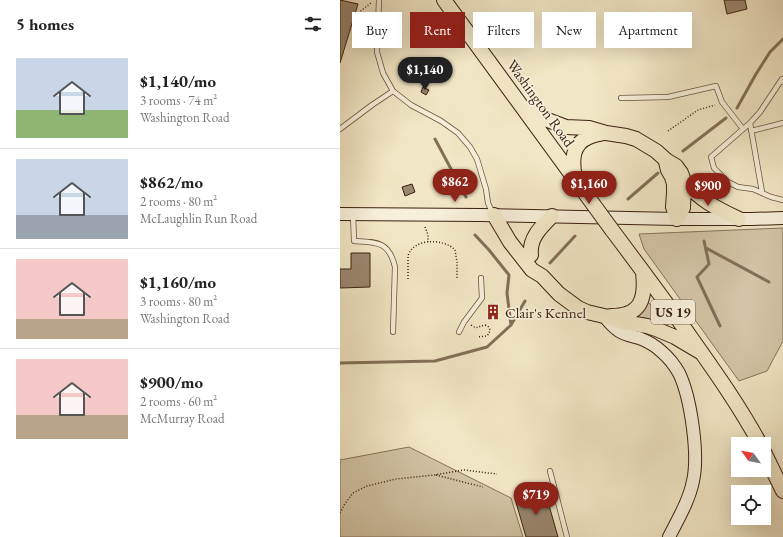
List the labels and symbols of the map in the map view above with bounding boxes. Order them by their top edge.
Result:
street label: Washington Road [503,56,579,151]
pin: $1,140 [392,57,458,91]
pin: $862 [431,169,479,203]
pin: $1,160 [556,171,622,205]
pin: $900 [684,173,732,207]
road number: US 19 [651,300,695,324]
building icon: Clair's Kennel [484,303,502,321]
place label: Clair's Kennel [505,303,587,322]
north arrow [731,437,771,477]
pin: $719 [512,482,560,516]

